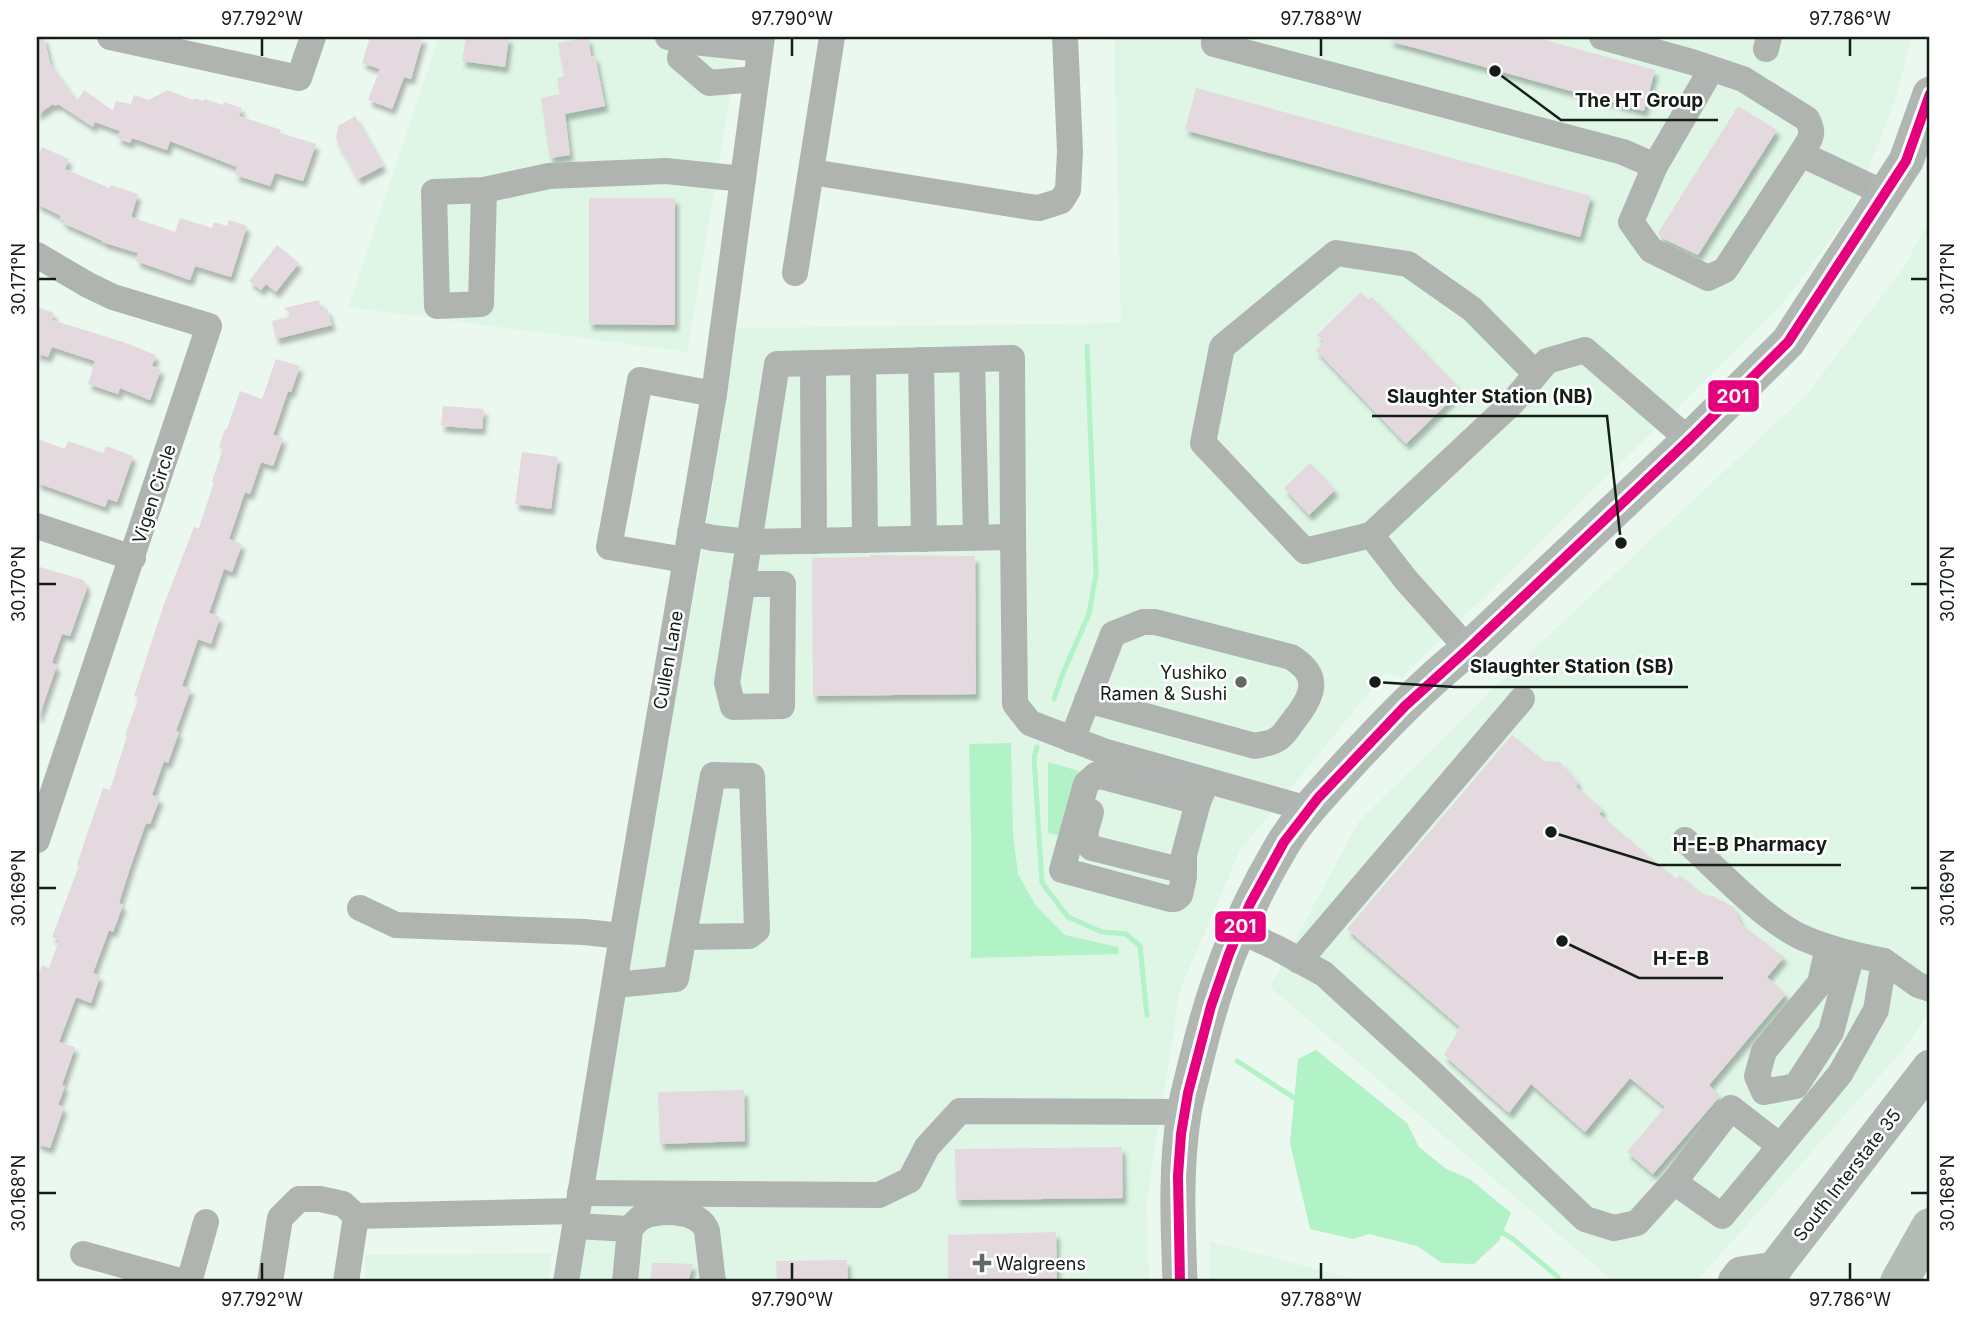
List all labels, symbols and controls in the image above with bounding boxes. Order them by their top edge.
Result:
text: 97.792°W [221,8,303,29]
text: 97.790°W [751,8,833,29]
text: 97.788°W [1280,8,1362,29]
text: 97.786°W [1809,8,1891,29]
callout: The HT Group [1561,80,1718,120]
text: The HT Group [1575,89,1703,112]
text: 30.171°N [8,243,29,315]
text: 30.171°N [1937,243,1958,315]
callout: Slaughter Station (NB) [1372,376,1607,416]
line badge: 201 [1707,379,1760,413]
text: Slaughter Station (NB) [1387,385,1593,408]
text: 201 [1717,385,1749,408]
street label: Vigen Circle [128,442,180,546]
text: 30.170°N [8,546,29,622]
text: 30.170°N [1937,546,1958,622]
street label: Cullen Lane [649,609,687,711]
callout: Slaughter Station (SB) [1455,647,1688,687]
text: Slaughter Station (SB) [1470,655,1674,678]
place label: Yushiko Ramen & Sushi [1100,662,1227,704]
marker: Yushiko Ramen & Sushi [1233,674,1249,690]
callout: H-E-B Pharmacy [1658,825,1841,865]
text: H-E-B Pharmacy [1673,833,1828,856]
text: 30.169°N [8,849,29,927]
text: 30.169°N [1937,849,1958,927]
line badge: 201 [1214,910,1267,943]
text: 201 [1224,915,1256,938]
callout: H-E-B [1639,938,1723,978]
text: H-E-B [1653,947,1709,970]
street label: South Interstate 35 [1789,1105,1905,1245]
text: 30.168°N [8,1155,29,1231]
text: 30.168°N [1937,1155,1958,1231]
place label: Walgreens [996,1253,1086,1274]
marker: Walgreens [974,1255,990,1271]
text: 97.792°W [221,1289,303,1310]
text: 97.790°W [751,1289,833,1310]
text: 97.788°W [1280,1289,1362,1310]
text: 97.786°W [1809,1289,1891,1310]

